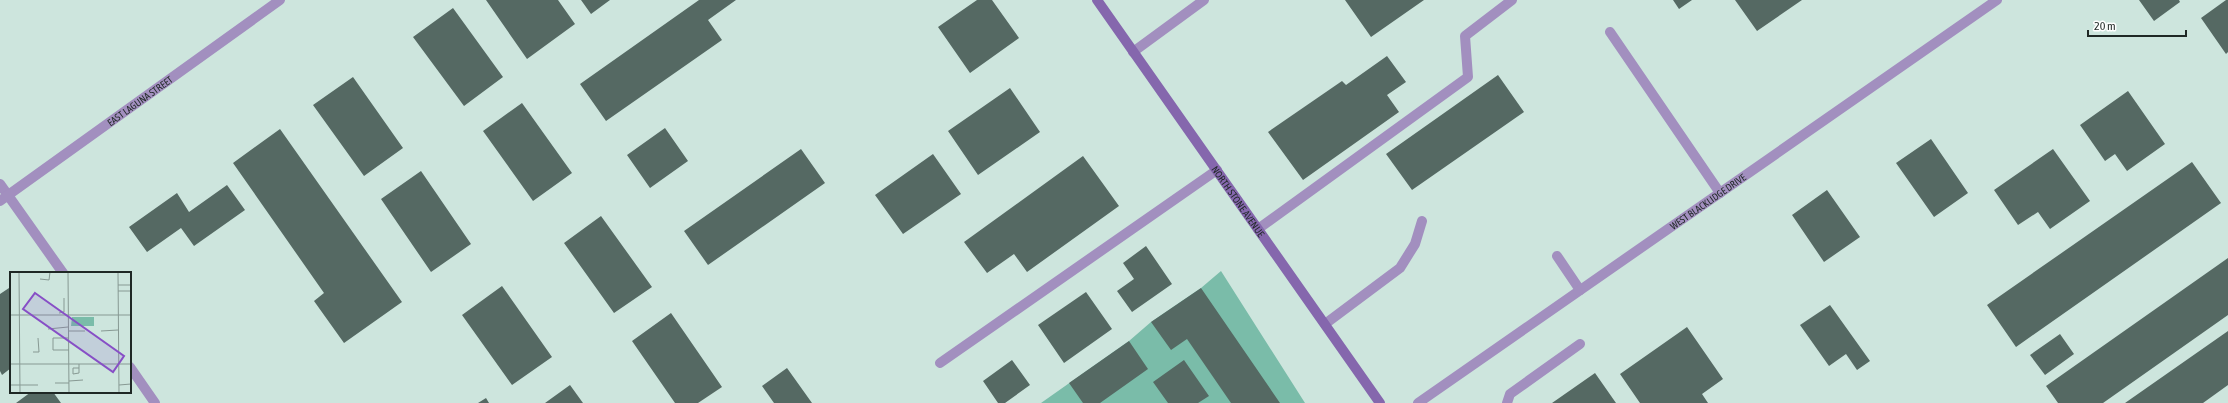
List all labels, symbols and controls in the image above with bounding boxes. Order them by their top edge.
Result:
scale bar [2088,12,2186,38]
text: 20 m [2094,19,2116,33]
street label: EAST LAGUNA STREET [105,73,175,128]
street label: NORTH STONE AVENUE [1210,164,1267,239]
street label: WEST BLACKLIDGE DRIVE [1668,171,1748,231]
inset map [10,272,131,393]

